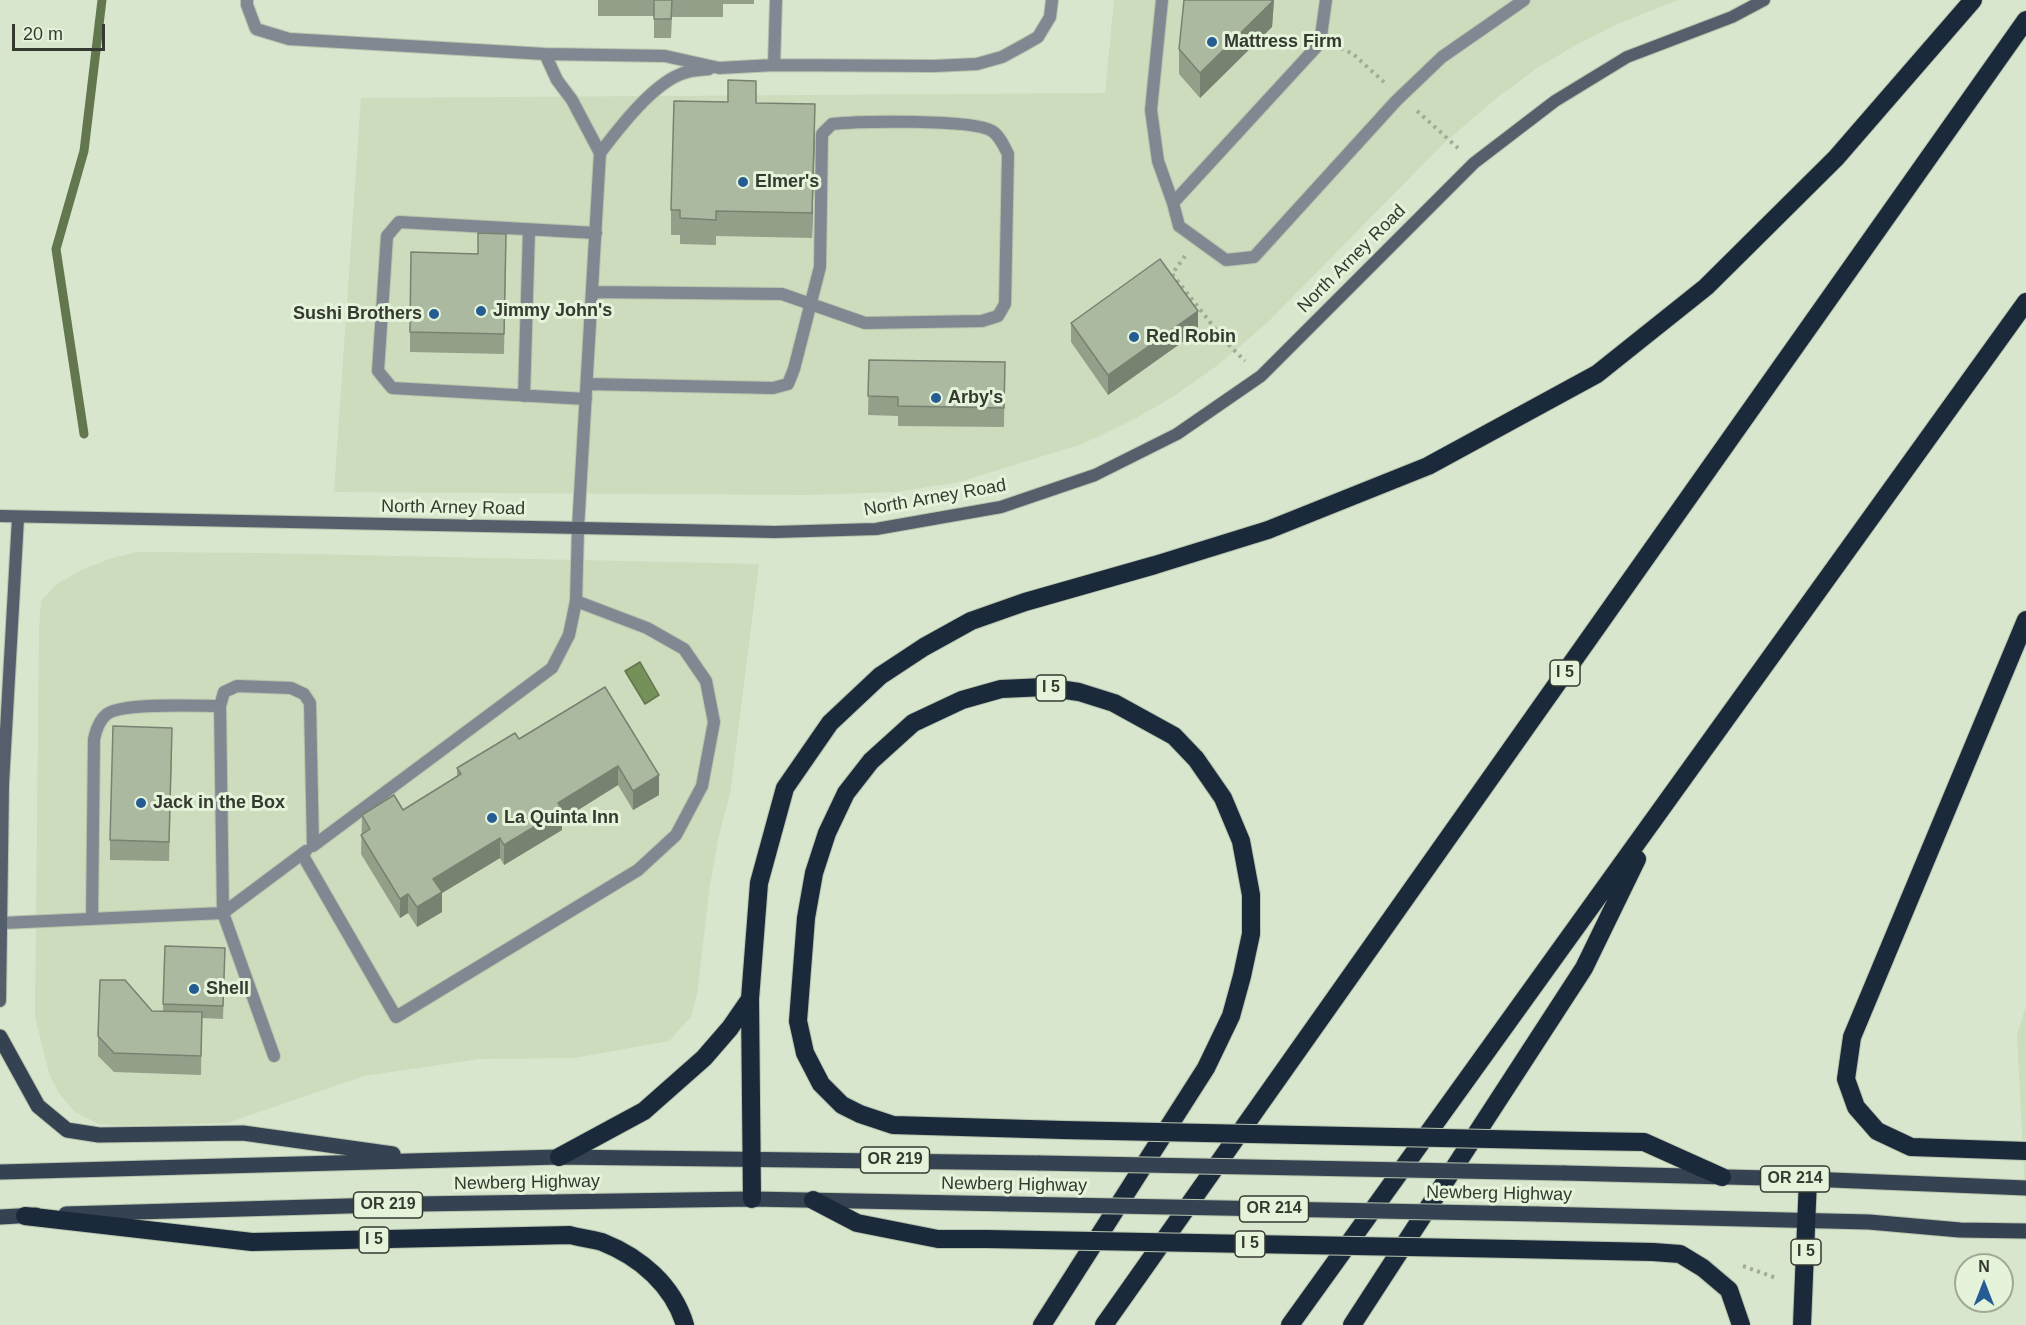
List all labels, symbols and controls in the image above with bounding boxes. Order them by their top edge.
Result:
scale bar [15,12,108,50]
text: 20 m [23,24,63,44]
place label: Mattress Firm [1224,31,1342,53]
marker: Mattress Firm [1205,35,1219,49]
place label: Elmer's [755,171,819,193]
marker: Elmer's [736,175,750,189]
street label: North Arney Road [1293,200,1411,318]
place label: Jimmy John's [493,300,612,322]
place label: Sushi Brothers [293,303,422,325]
marker: Jimmy John's [474,304,488,318]
marker: Sushi Brothers [427,307,441,321]
place label: Red Robin [1146,326,1236,348]
marker: Red Robin [1127,330,1141,344]
place label: Arby's [948,387,1003,409]
marker: Arby's [929,391,943,405]
street label: North Arney Road [862,475,1008,521]
street label: North Arney Road [381,496,525,520]
road number: I 5 [1550,660,1580,686]
road number: I 5 [1036,675,1066,701]
place label: Jack in the Box [153,792,285,814]
marker: Jack in the Box [134,796,148,810]
place label: La Quinta Inn [504,807,619,829]
marker: La Quinta Inn [485,811,499,825]
place label: Shell [206,978,249,1000]
marker: Shell [187,982,201,996]
road number: OR 219 [860,1147,930,1173]
road number: OR 214 [1760,1166,1830,1192]
street label: Newberg Highway [454,1171,600,1195]
street label: Newberg Highway [941,1173,1087,1197]
street label: Newberg Highway [1426,1182,1572,1206]
road number: OR 219 [354,1192,422,1218]
road number: OR 214 [1240,1196,1308,1222]
road number: I 5 [359,1227,389,1253]
road number: I 5 [1235,1231,1265,1257]
road number: I 5 [1791,1239,1821,1265]
north arrow [1954,1253,2014,1313]
text: N [1978,1258,1990,1275]

